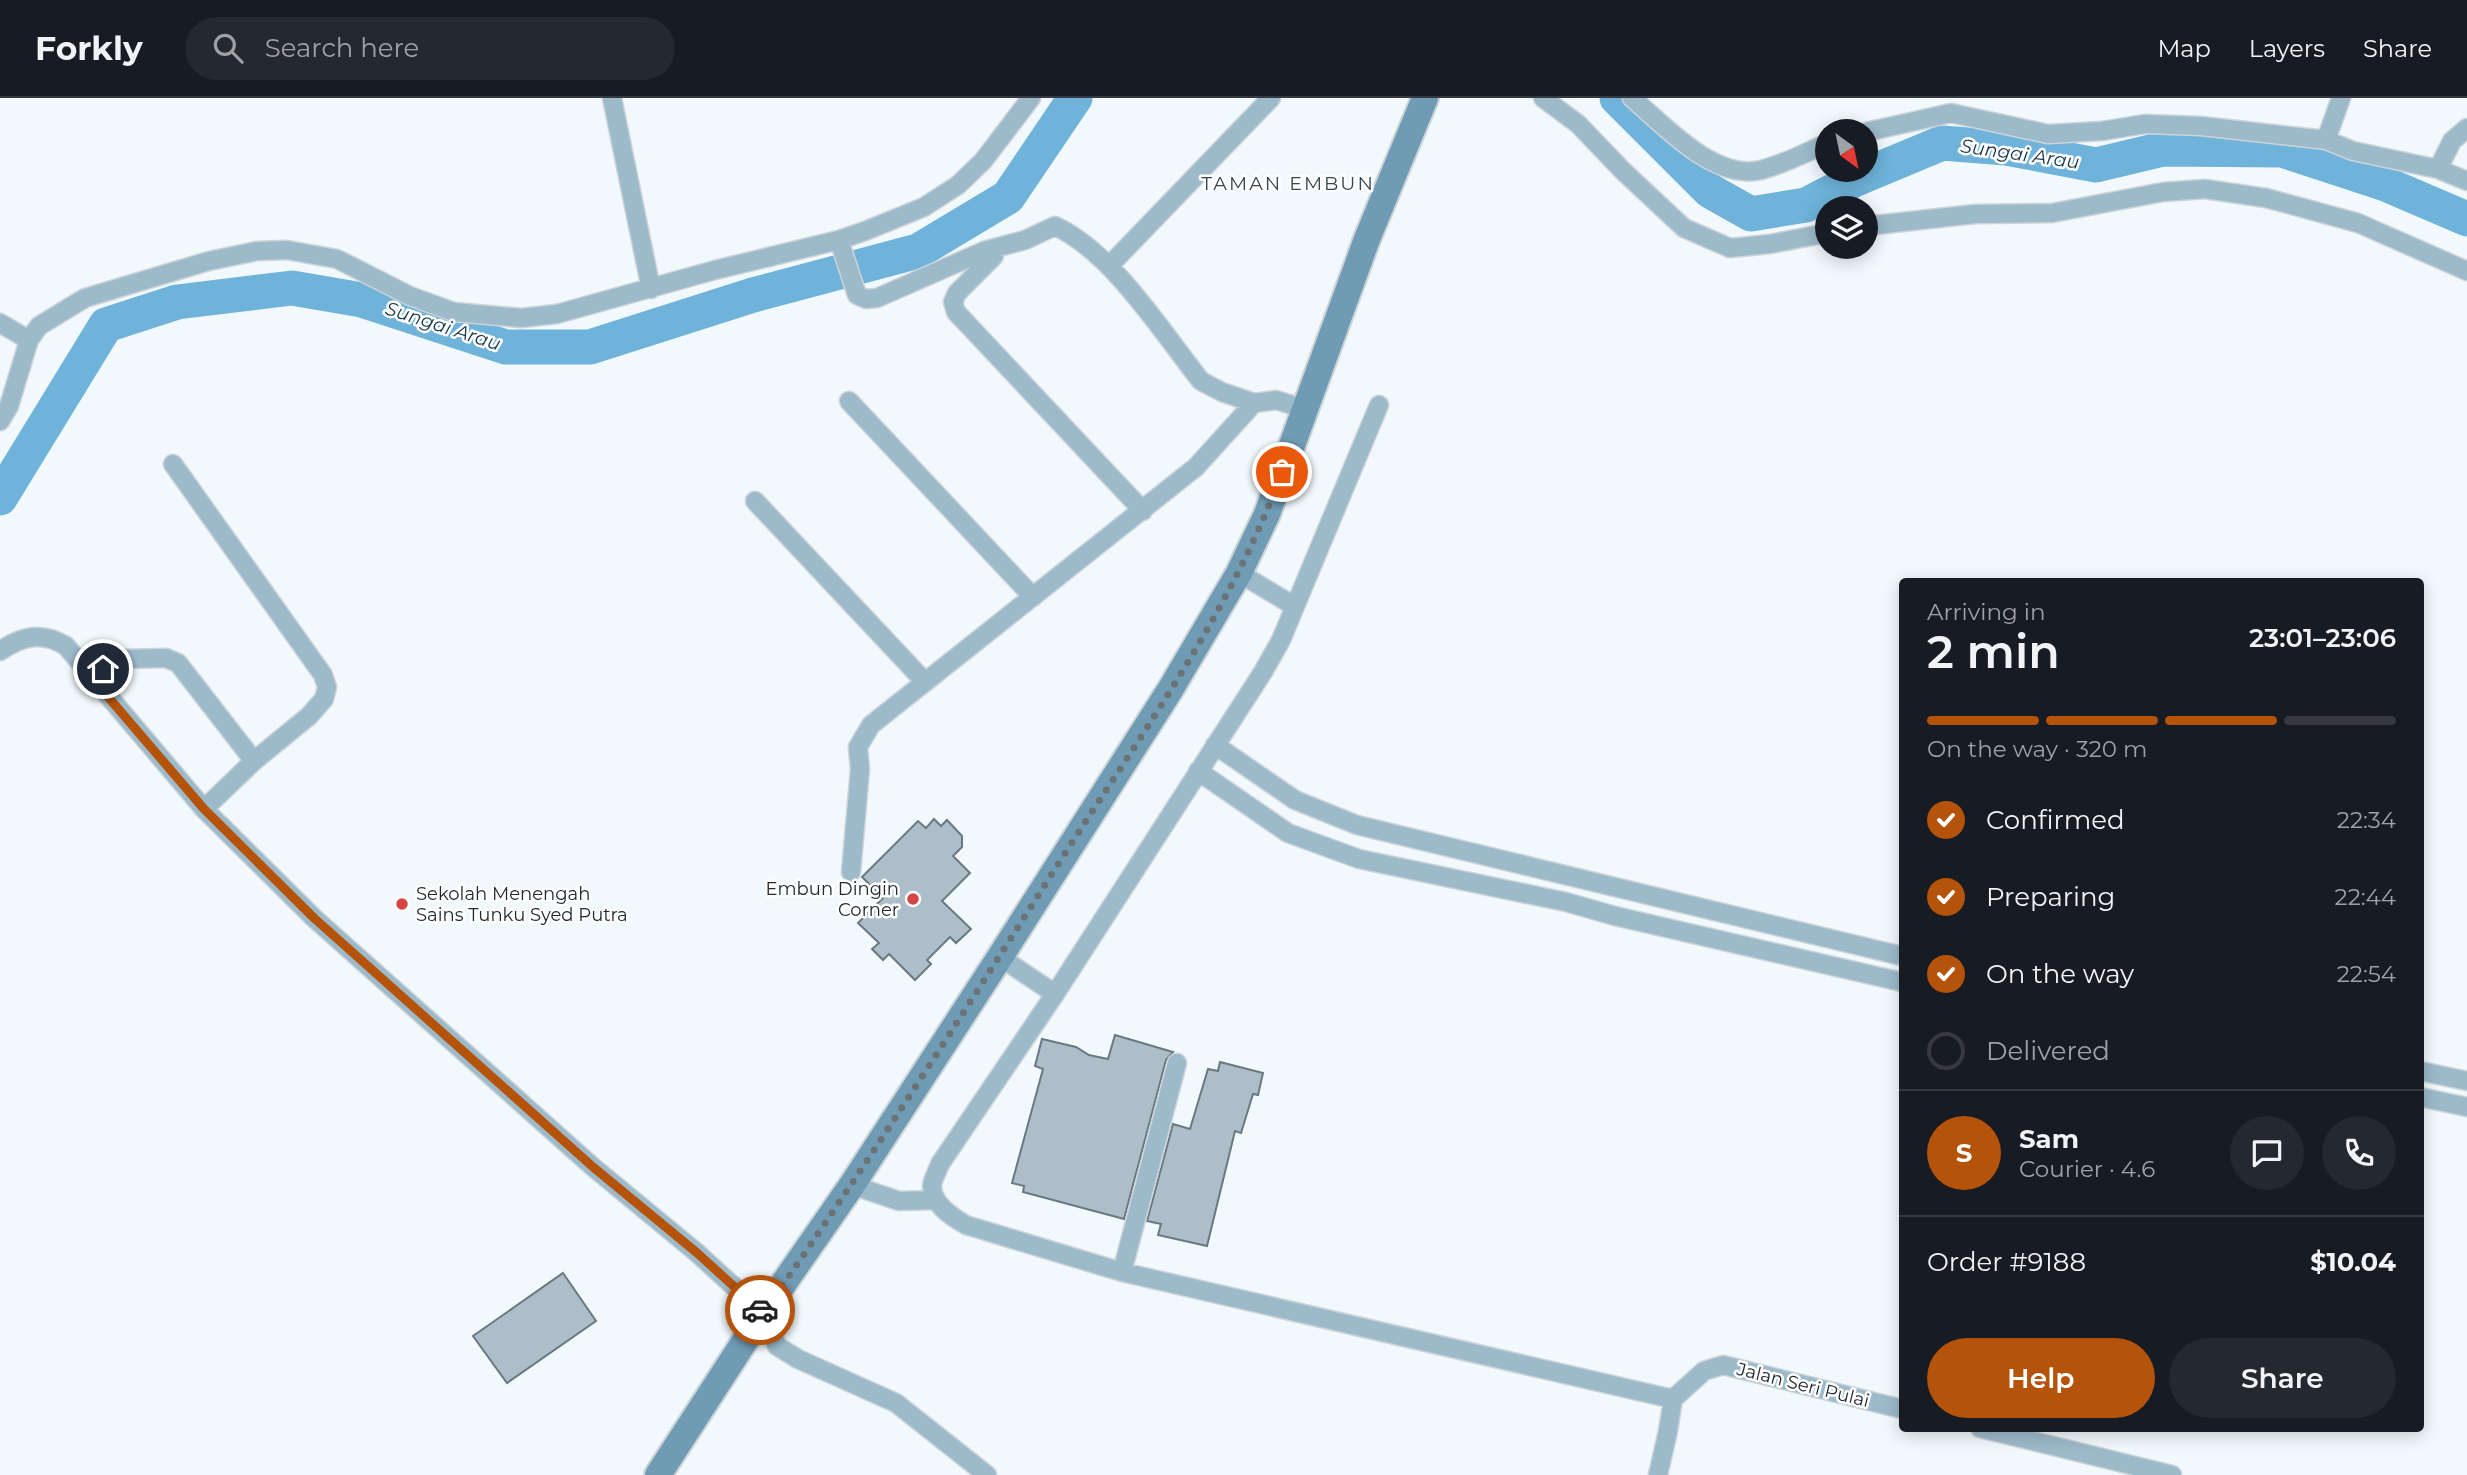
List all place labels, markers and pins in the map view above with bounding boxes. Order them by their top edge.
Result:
pin [1252,442,1312,502]
pin [73,639,133,699]
place label: Embun Dingin Corner [765,878,899,921]
place label: Sekolah Menengah Sains Tunku Syed Putra [416,883,628,926]
marker: Embun Dingin Corner [905,891,921,907]
marker: Sekolah Menengah Sains Tunku Syed Putra [394,896,410,912]

